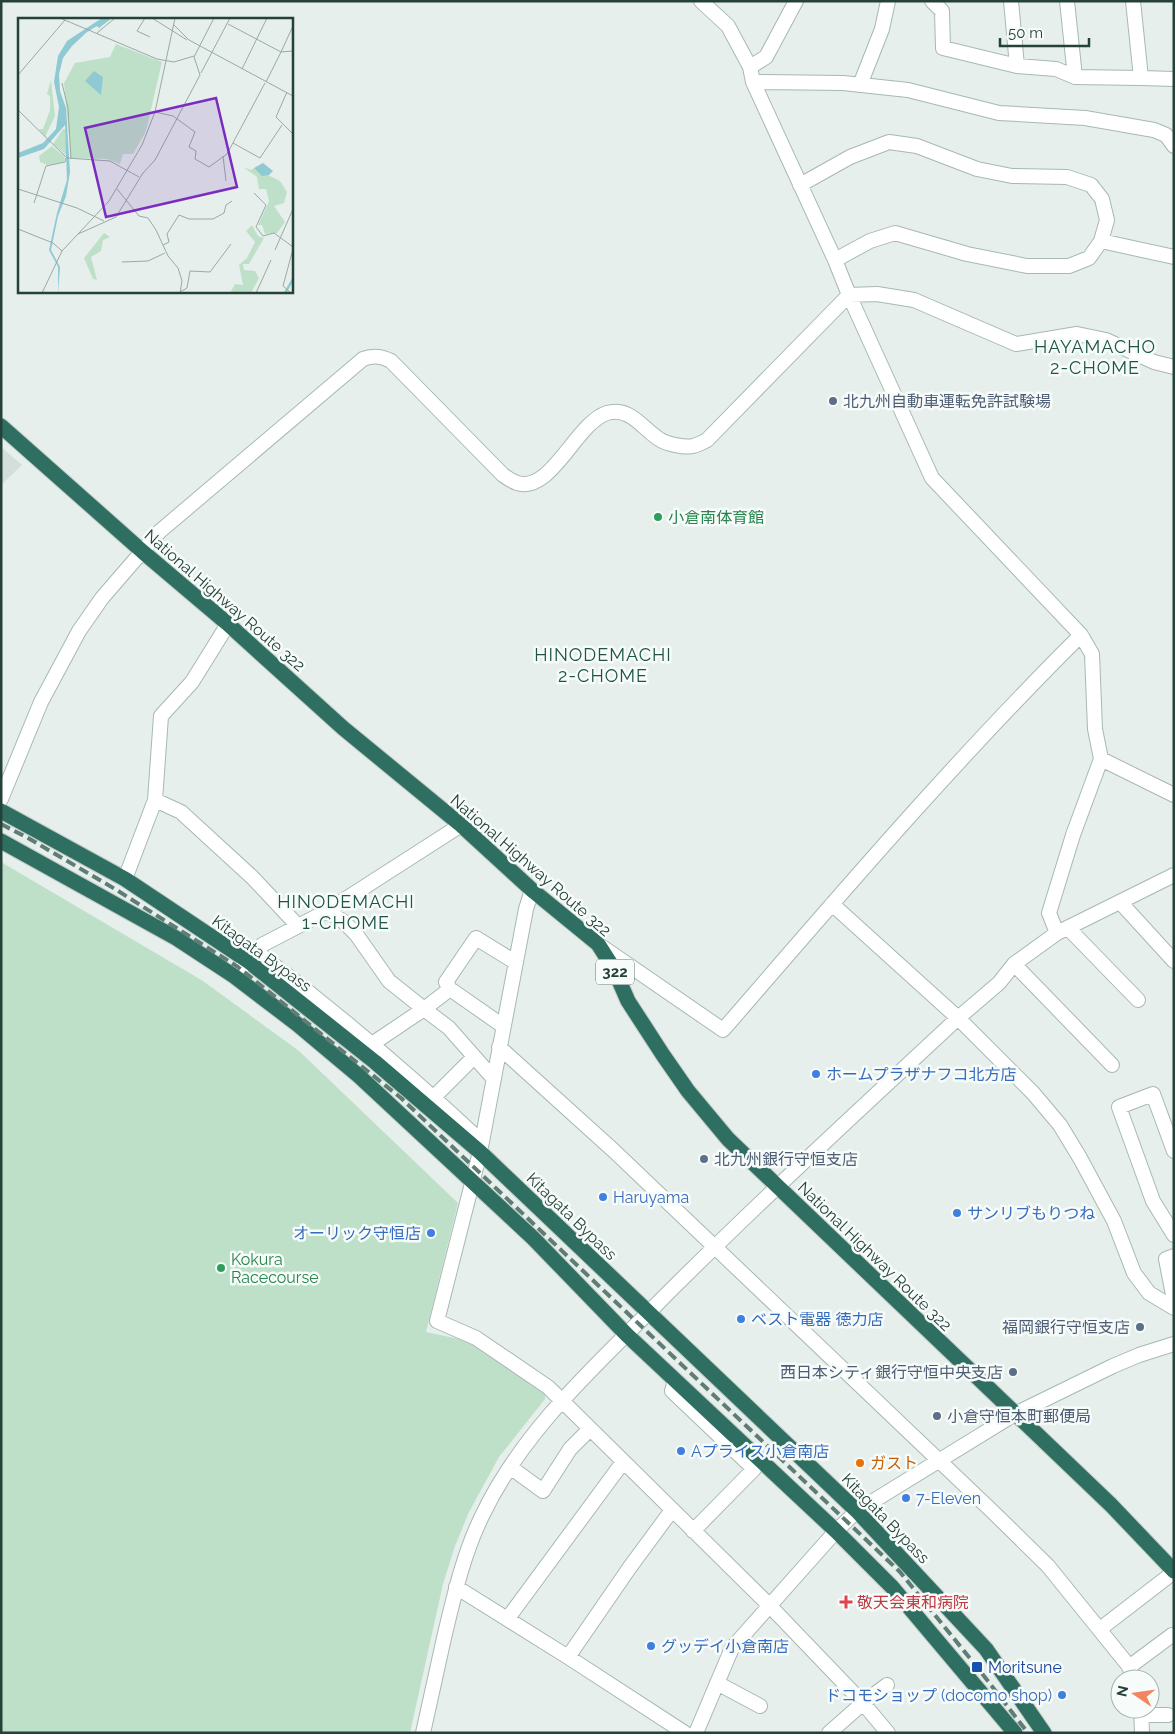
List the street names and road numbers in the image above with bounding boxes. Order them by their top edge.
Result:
street label: National Highway Route 322 [141,526,309,675]
street label: National Highway Route 322 [447,791,615,940]
street label: Kitagata Bypass [208,911,315,996]
road number: 322 [596,960,634,984]
street label: Kitagata Bypass [523,1169,621,1264]
street label: National Highway Route 322 [794,1178,955,1335]
street label: Kitagata Bypass [838,1469,934,1568]

